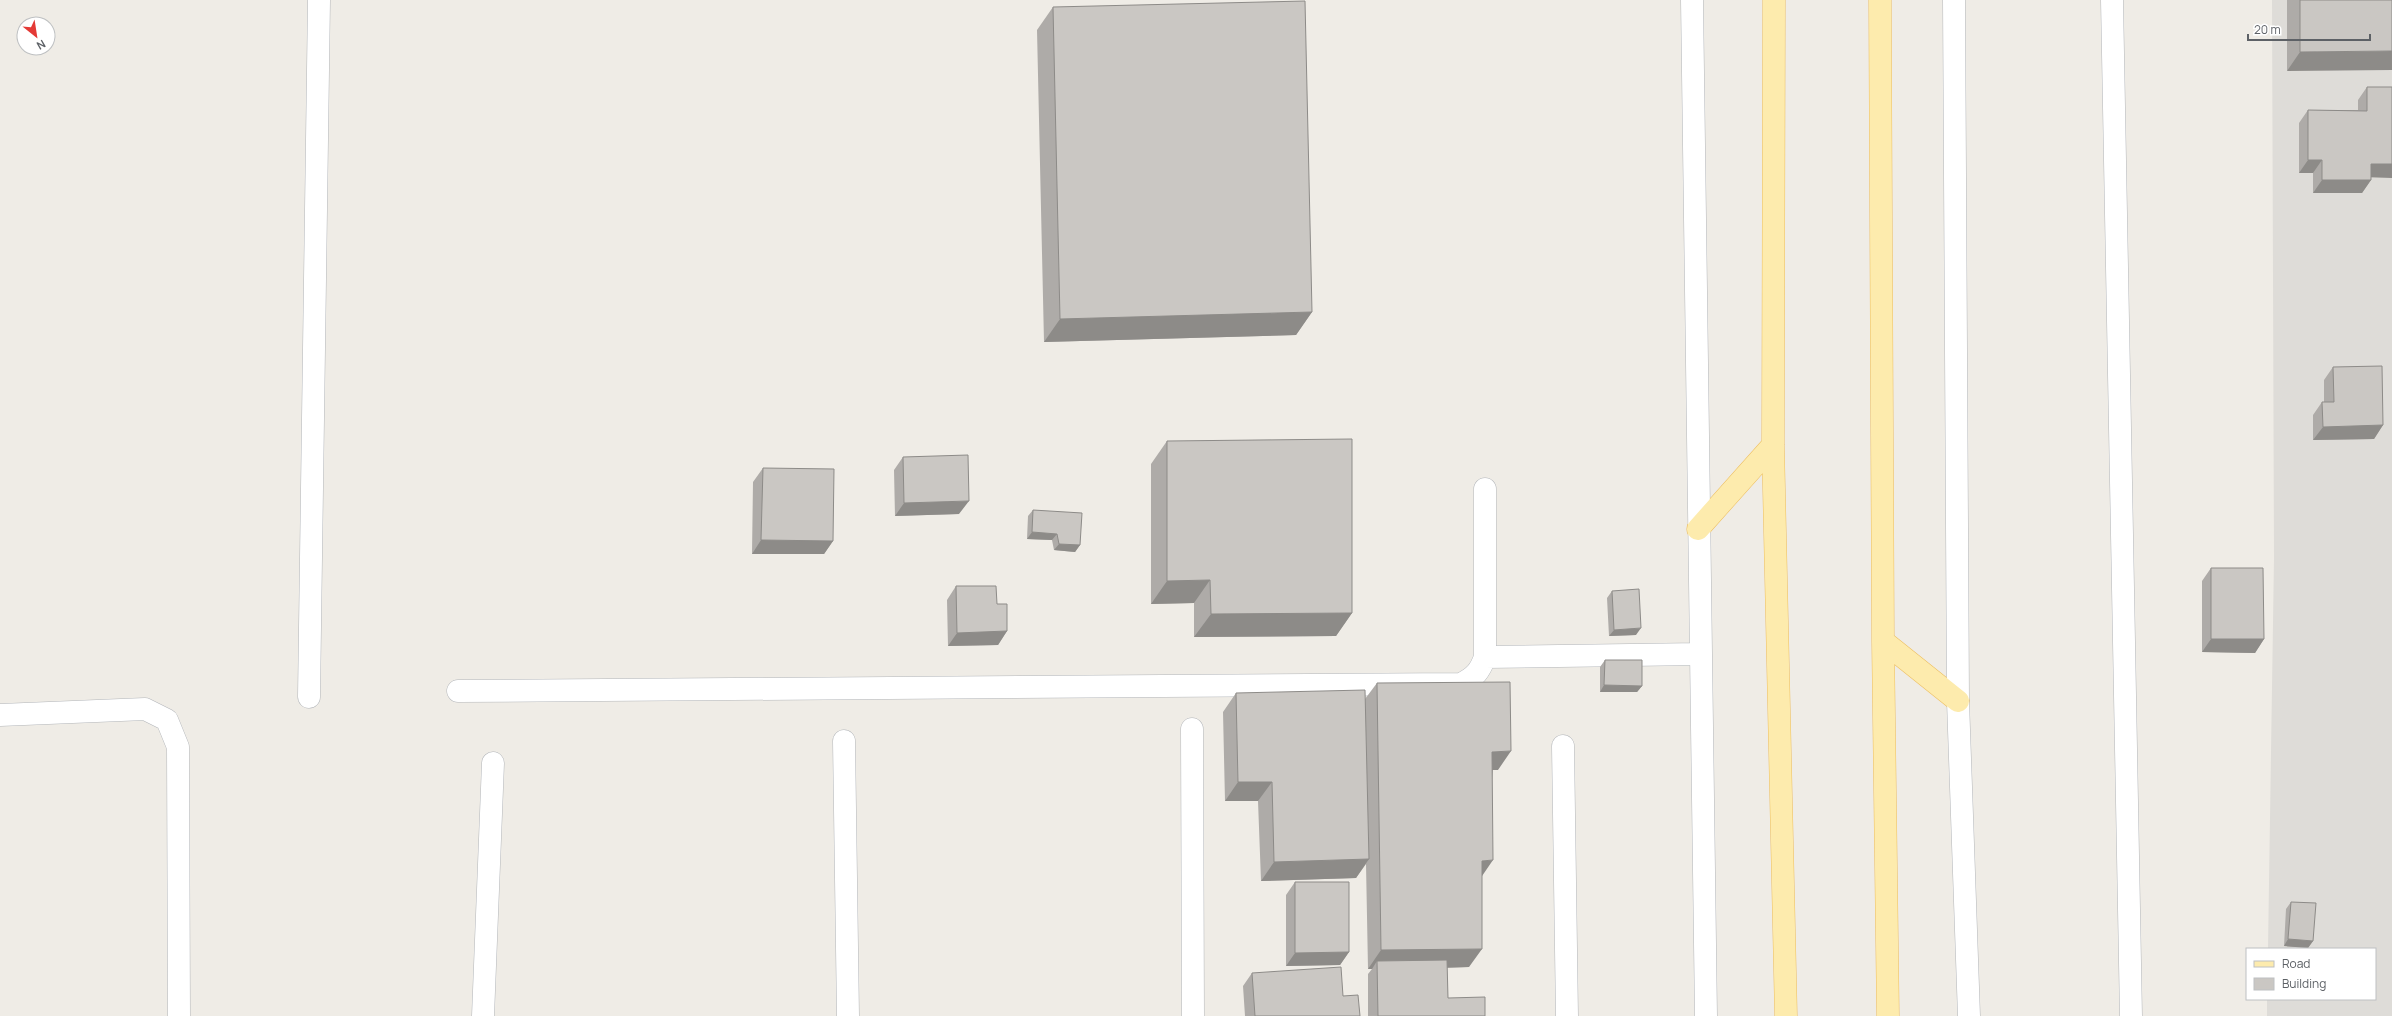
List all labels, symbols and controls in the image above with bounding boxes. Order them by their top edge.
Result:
north arrow [16,16,56,56]
scale bar [2248,16,2370,42]
text: 20 m [2254,21,2281,38]
text: N [34,37,48,54]
legend [2246,948,2376,1000]
text: Road [2282,955,2310,972]
text: Building [2282,975,2326,992]

